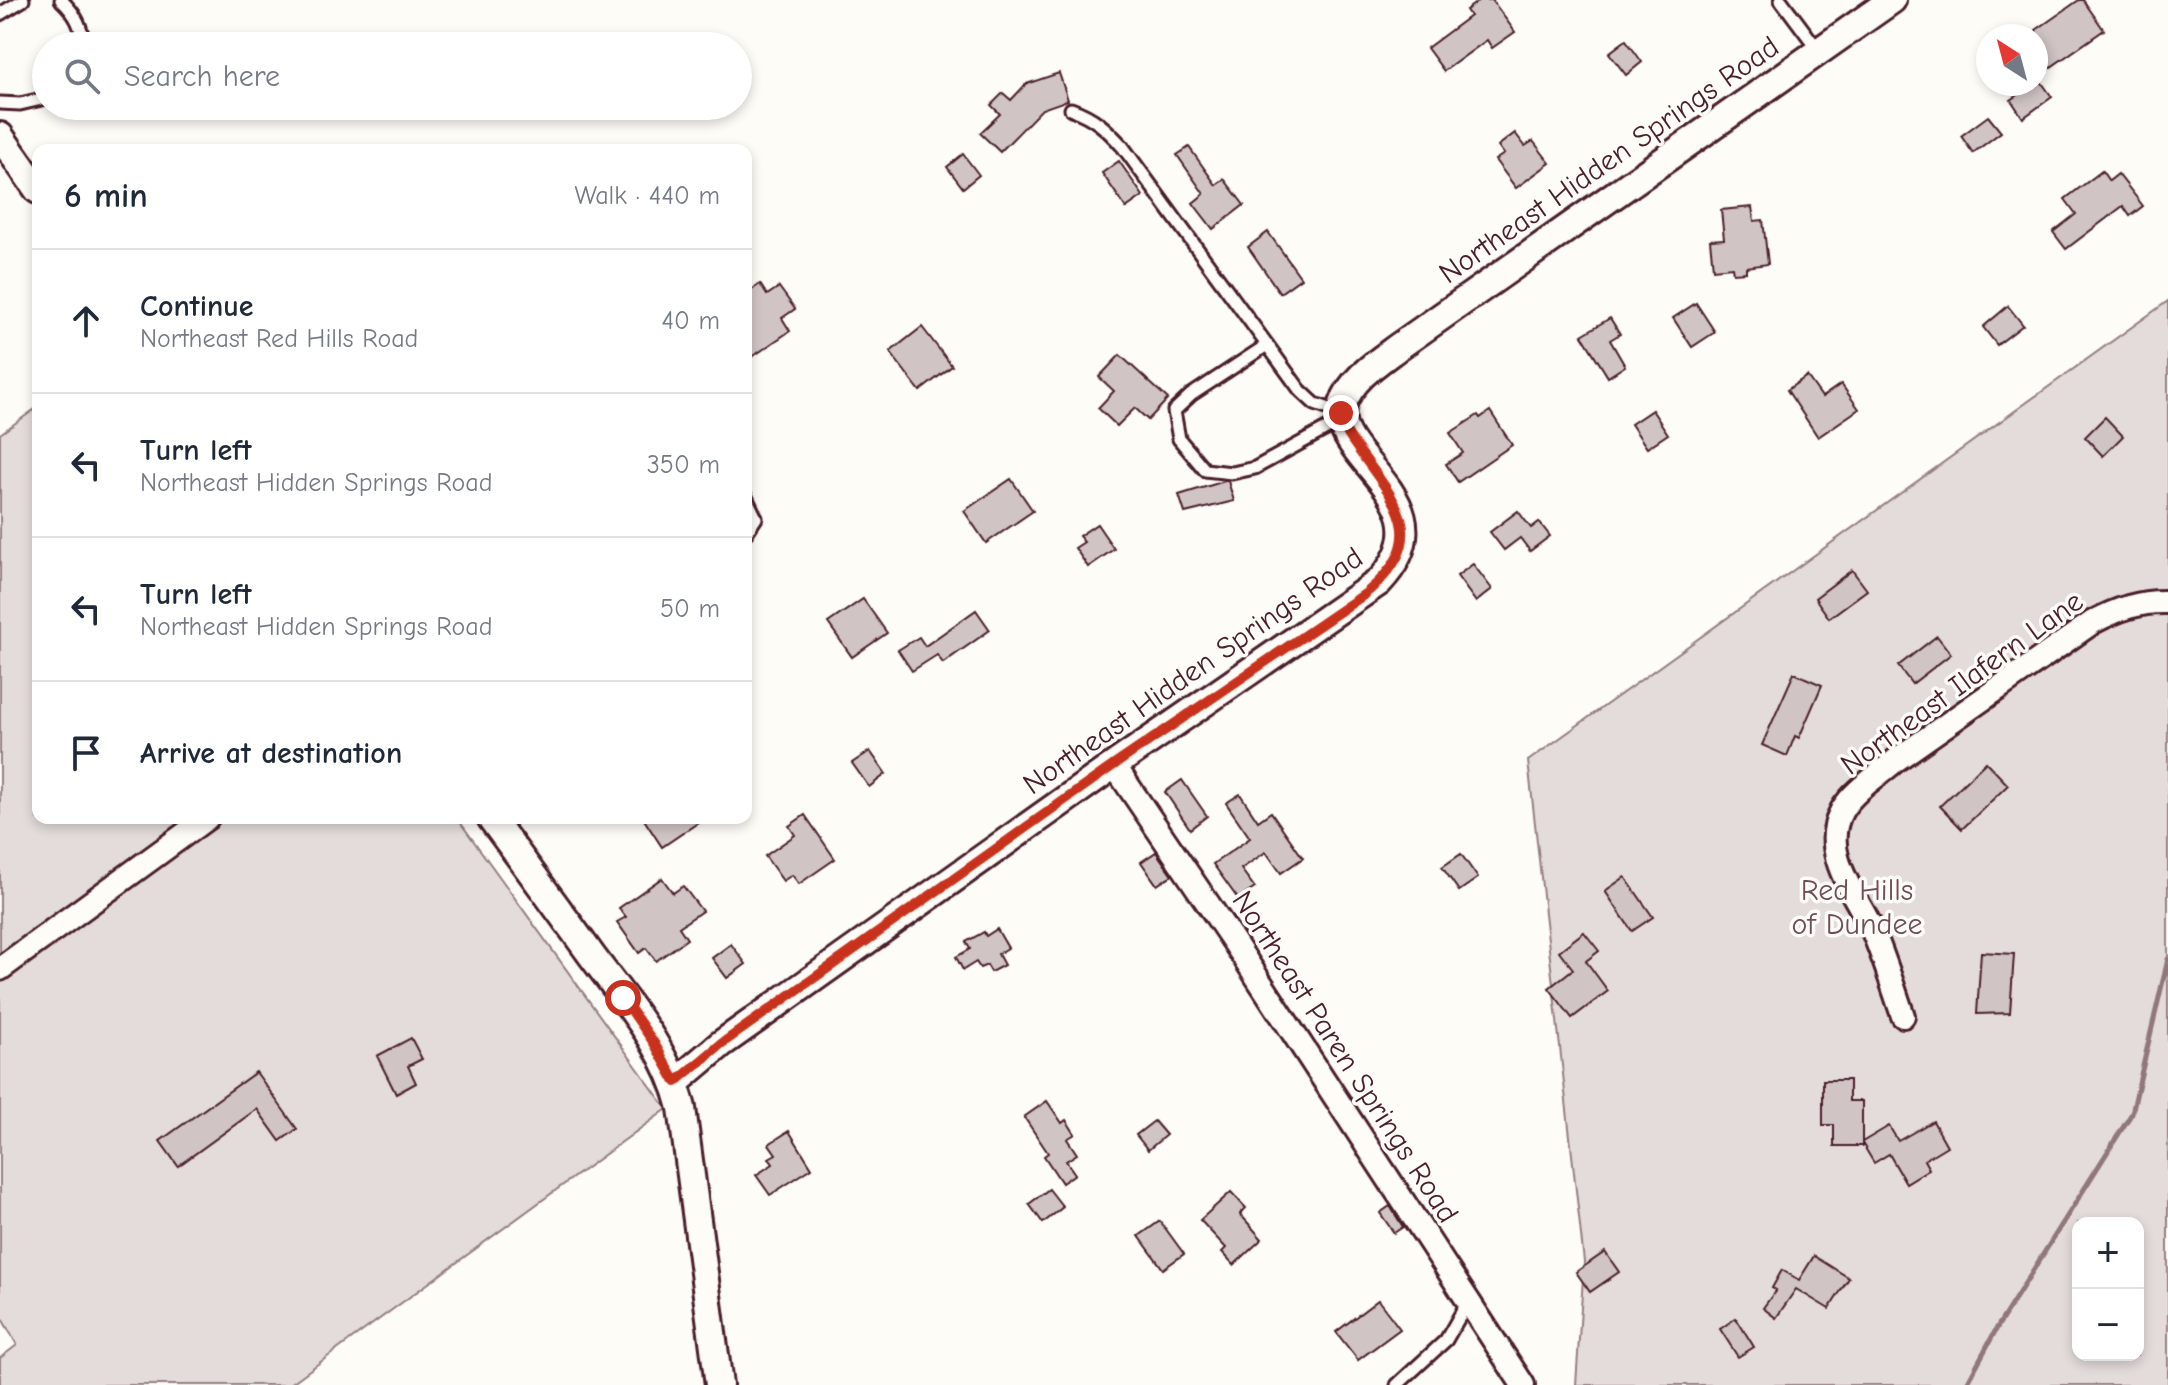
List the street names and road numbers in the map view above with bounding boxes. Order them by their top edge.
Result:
street label: Northeast Hidden Springs Road [1432,29,1786,291]
street label: Northeast Hidden Springs Road [1016,540,1370,802]
street label: Northeast Ilafern Lane [1834,583,2090,783]
street label: Northeast Paren Springs Road [1224,884,1466,1230]

